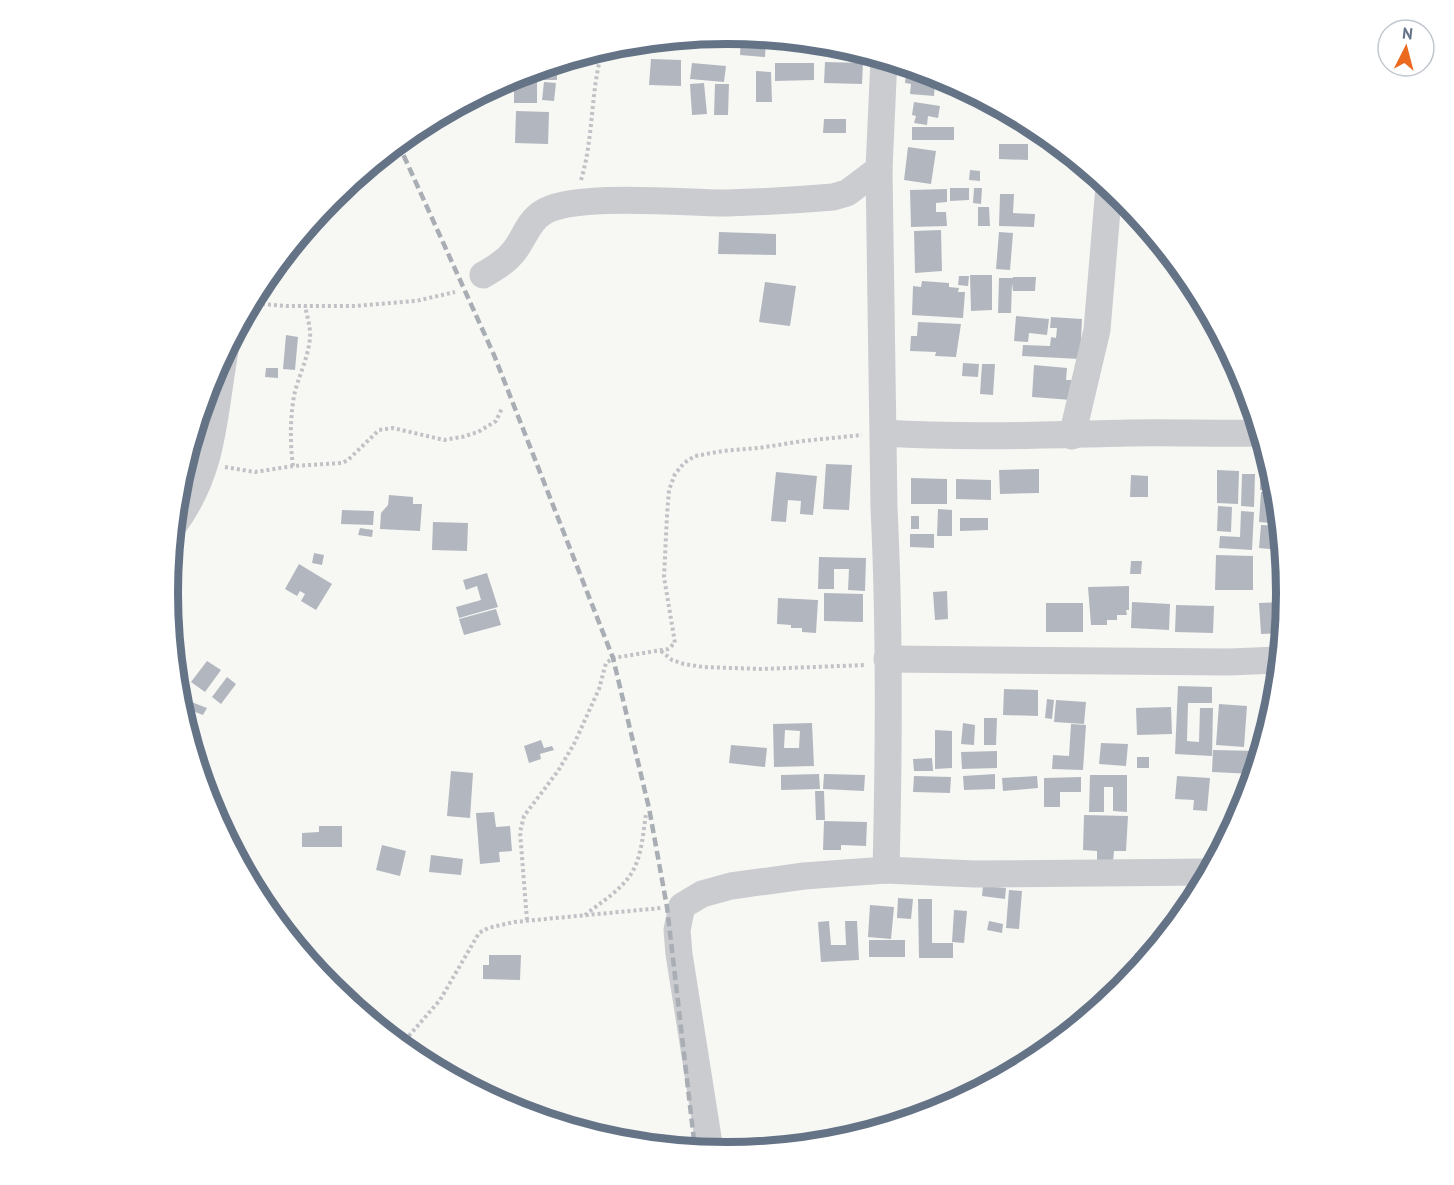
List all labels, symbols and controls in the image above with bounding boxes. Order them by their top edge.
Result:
north arrow [1376,18,1436,78]
text: N [1401,23,1414,44]

